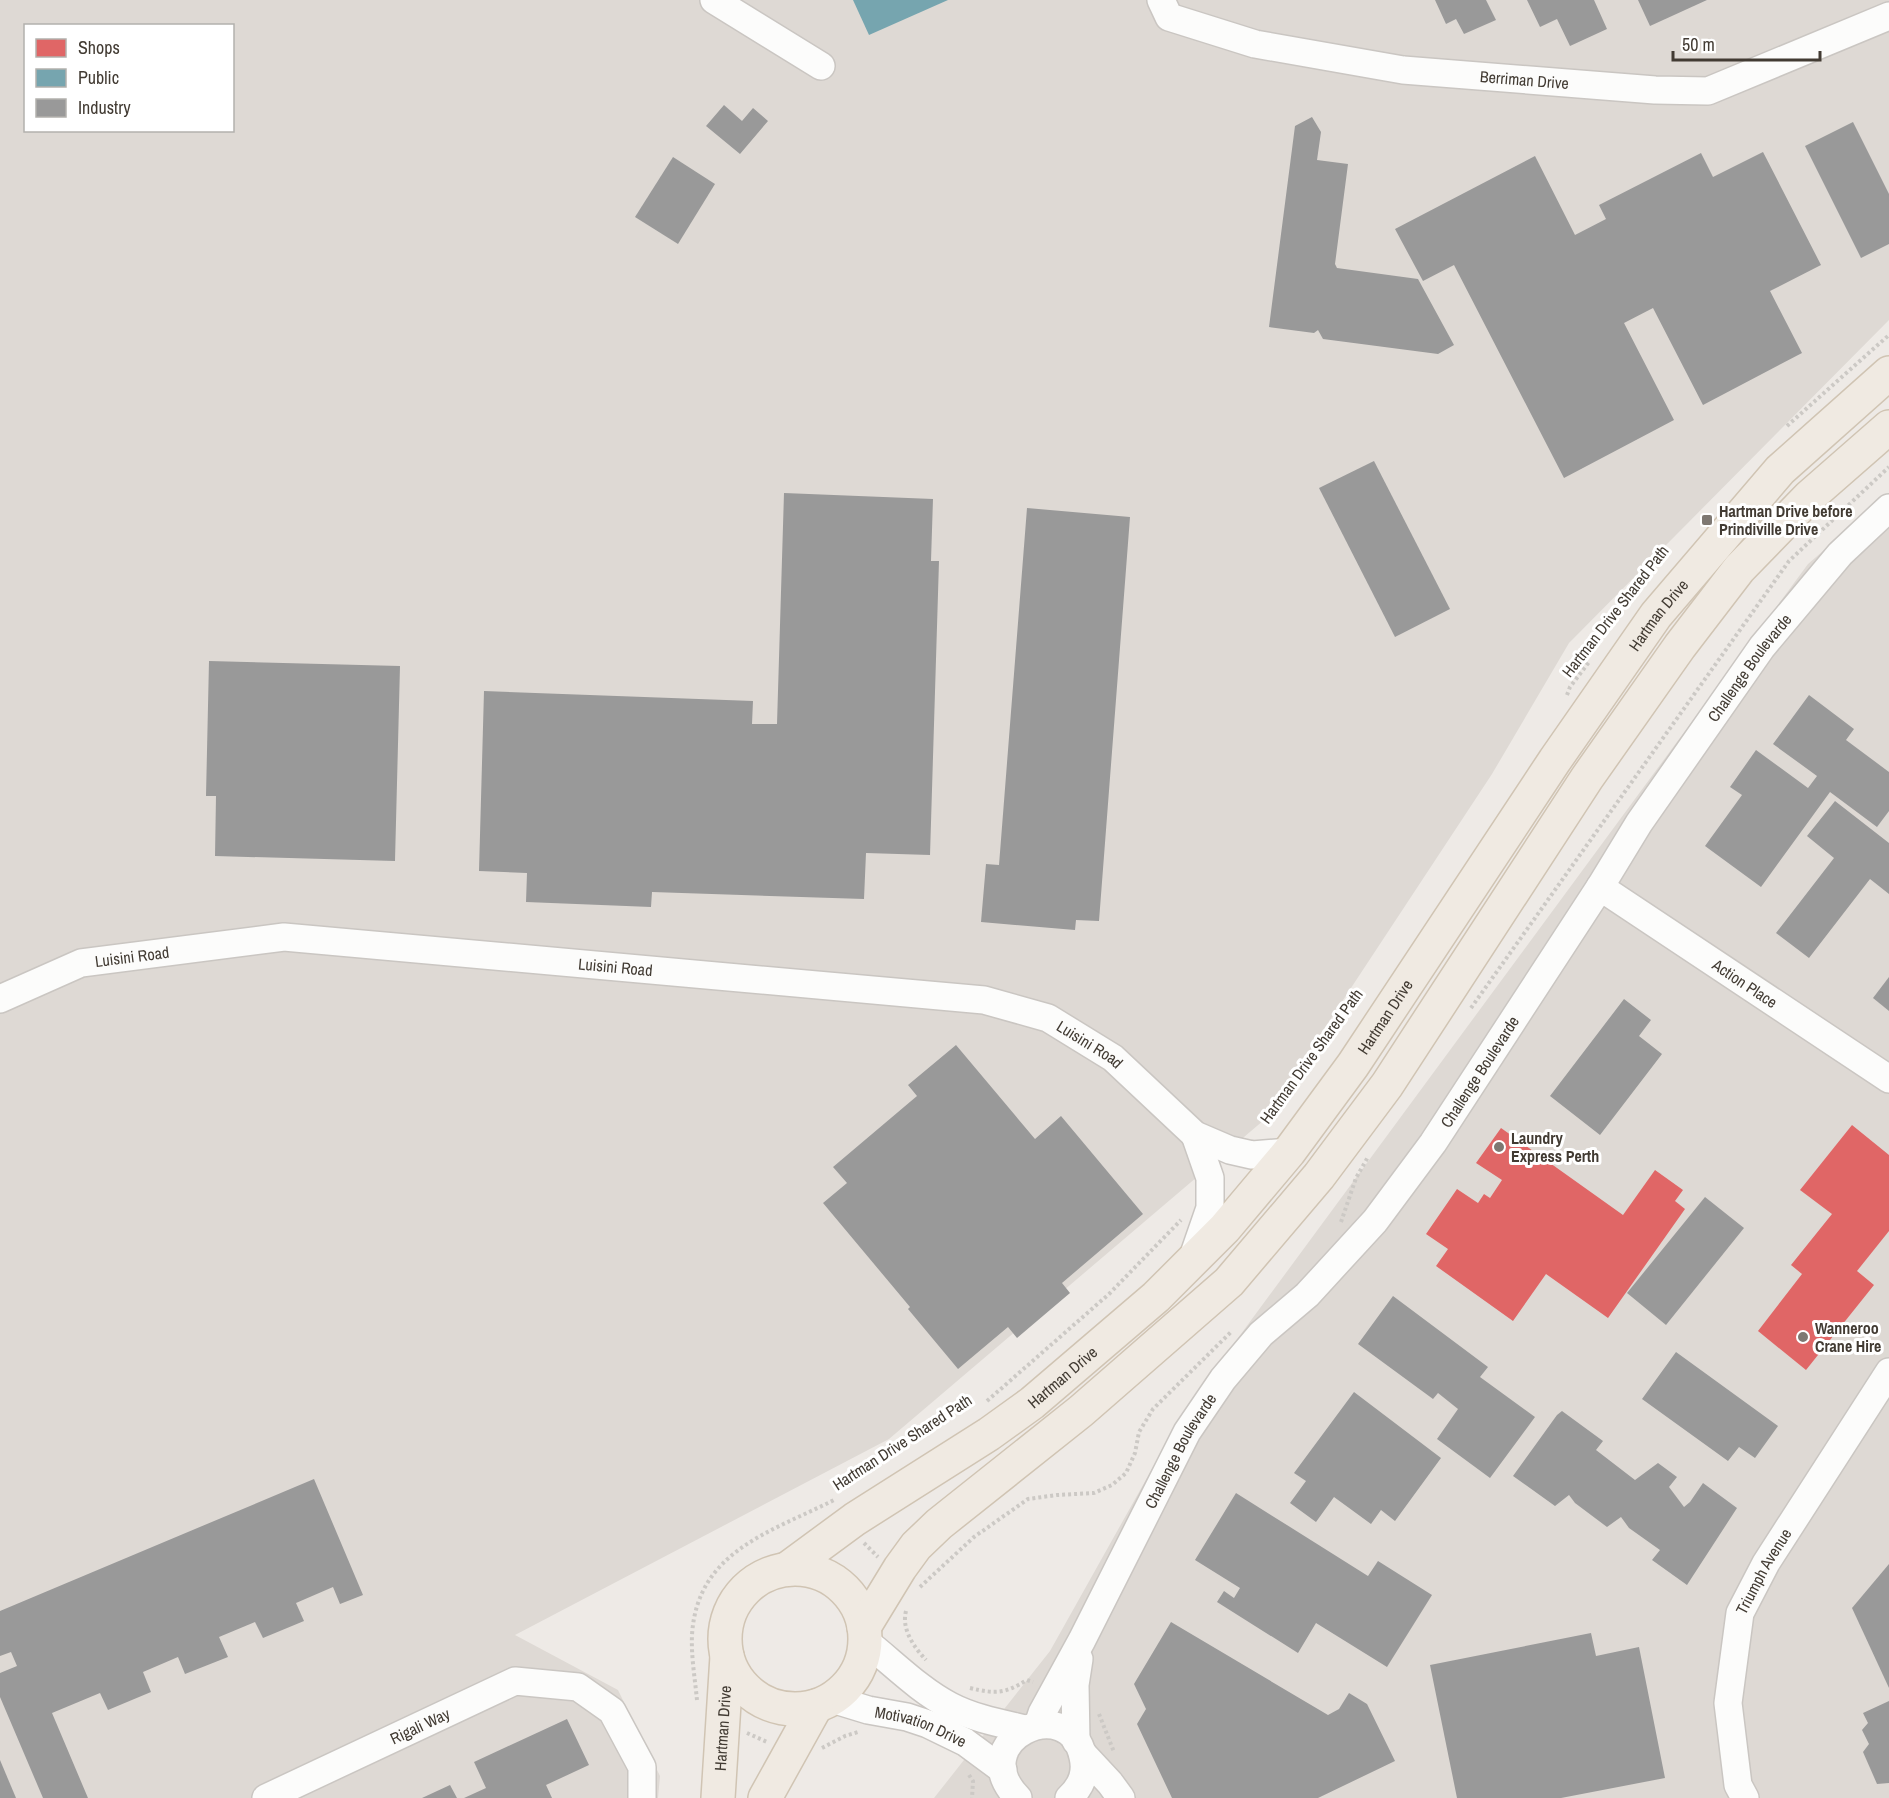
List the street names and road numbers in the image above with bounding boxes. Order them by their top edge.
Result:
street label: Berriman Drive [1479,65,1570,94]
street label: Hartman Drive Shared Path [1558,541,1672,681]
street label: Hartman Drive [1624,576,1692,656]
street label: Challenge Boulevarde [1702,609,1796,726]
street label: Luisini Road [94,941,170,972]
street label: Luisini Road [577,953,653,981]
street label: Action Place [1707,953,1782,1013]
street label: Hartman Drive [1352,975,1418,1058]
street label: Hartman Drive Shared Path [1255,984,1367,1128]
street label: Challenge Boulevarde [1435,1012,1524,1132]
street label: Luisini Road [1053,1015,1128,1073]
street label: Hartman Drive [1023,1341,1102,1413]
street label: Hartman Drive Shared Path [828,1389,976,1495]
street label: Challenge Boulevarde [1139,1389,1221,1512]
street label: Triumph Avenue [1730,1524,1797,1618]
street label: Hartman Drive [709,1685,736,1771]
street label: Motivation Drive [873,1700,970,1752]
street label: Rigali Way [386,1702,454,1749]

